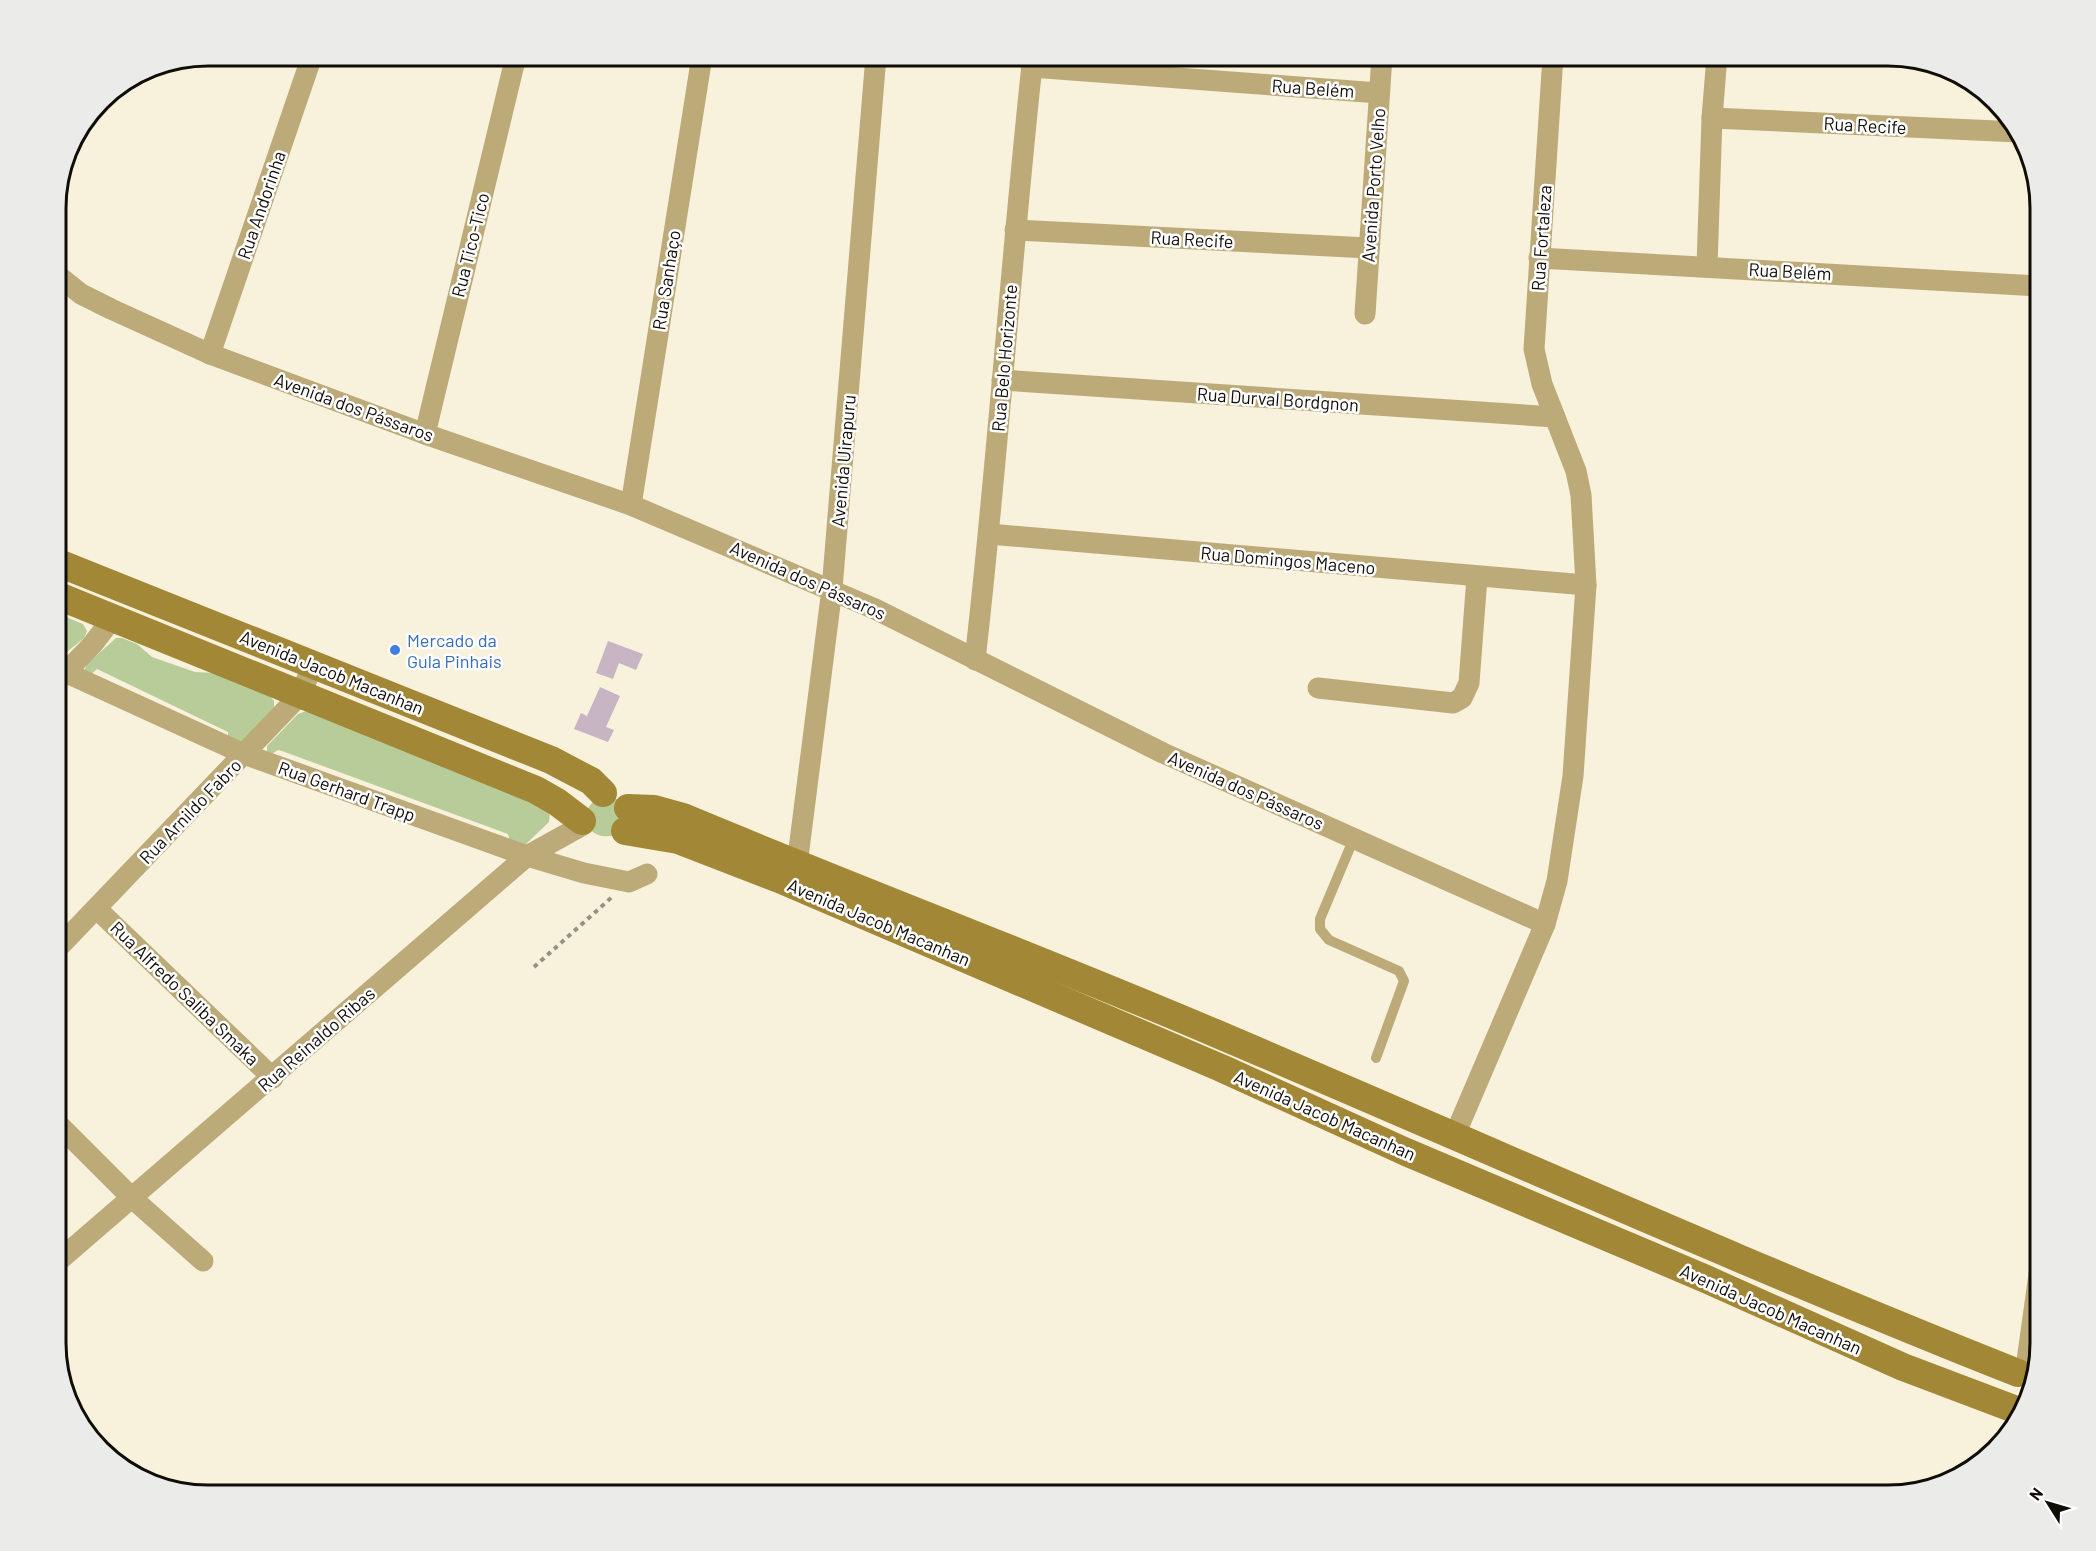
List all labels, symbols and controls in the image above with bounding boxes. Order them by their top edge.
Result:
street label: Rua Belém [1271,74,1355,102]
street label: Avenida Porto Velho [1357,107,1389,263]
street label: Rua Recife [1823,112,1907,138]
street label: Rua Andorinha [232,148,290,262]
street label: Rua Fortaleza [1526,184,1556,292]
street label: Rua Tico-Tico [446,190,494,300]
street label: Rua Recife [1150,226,1234,252]
street label: Rua Sanhaço [647,228,685,332]
street label: Rua Belém [1748,258,1832,284]
street label: Rua Belo Horizonte [987,283,1021,433]
street label: Avenida dos Pássaros [271,368,437,446]
street label: Rua Durval Bordgnon [1196,382,1360,416]
street label: Avenida Uirapuru [826,394,860,528]
street label: Avenida dos Pássaros [727,536,889,624]
street label: Rua Domingos Maceno [1200,541,1376,579]
street label: Avenida Jacob Macanhan [237,625,427,719]
place label: Mercado da Gula Pinhais [407,629,502,672]
marker: Mercado da Gula Pinhais [388,643,402,657]
street label: Avenida dos Pássaros [1165,746,1327,834]
street label: Rua Arnildo Fabro [134,754,246,868]
street label: Rua Gerhard Trapp [275,756,419,826]
street label: Avenida Jacob Macanhan [784,874,974,970]
street label: Rua Alfredo Saliba Smaka [106,916,264,1070]
street label: Rua Reinaldo Ribas [253,982,379,1096]
street label: Avenida Jacob Macanhan [1231,1065,1419,1165]
street label: Avenida Jacob Macanhan [1677,1259,1865,1359]
north arrow [2018,1473,2078,1533]
text: N [2025,1484,2046,1504]

